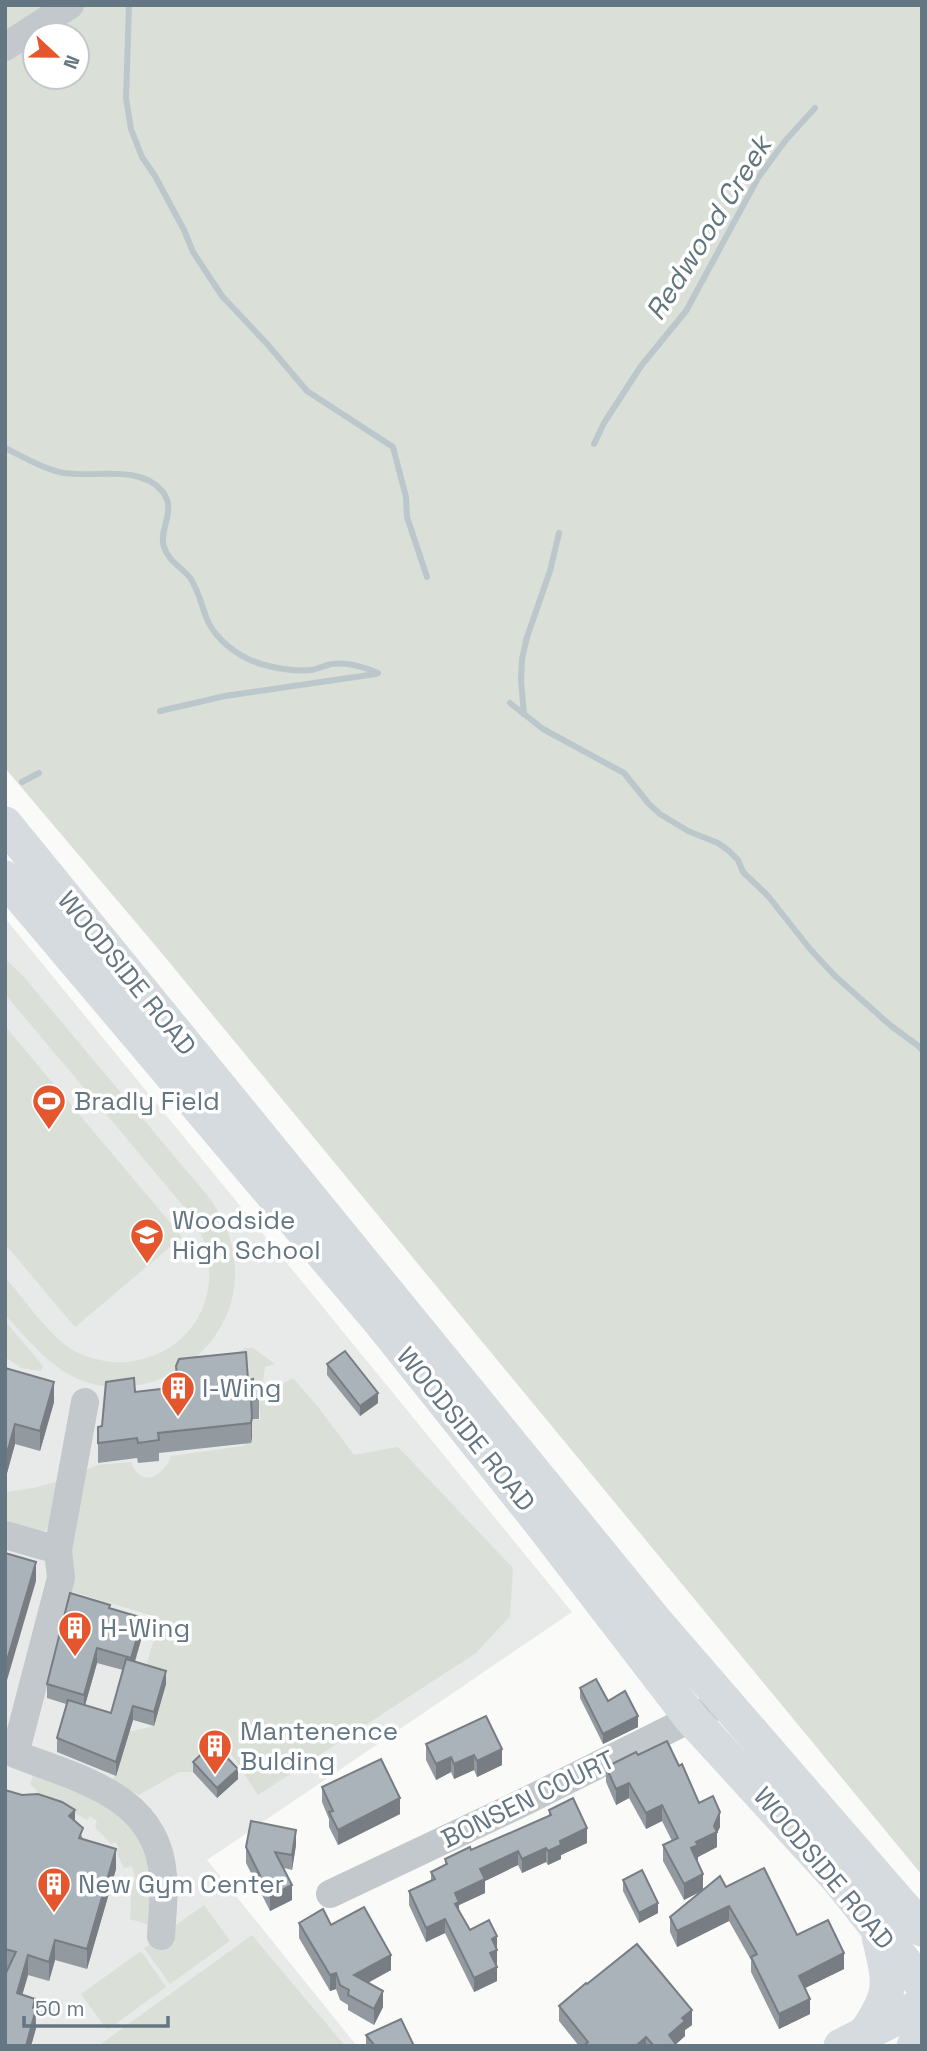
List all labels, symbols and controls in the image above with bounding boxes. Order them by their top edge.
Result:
north arrow [21,21,91,91]
text: N [57,52,85,73]
water label: Redwood Creek [637,127,781,327]
street label: WOODSIDE ROAD [50,884,204,1062]
sports icon: Bradly Field [30,1082,68,1131]
place label: Bradly Field [74,1084,220,1118]
place label: Woodside High School [172,1203,321,1267]
school or university icon: Woodside High School [128,1216,166,1265]
street label: WOODSIDE ROAD [389,1340,543,1518]
building icon: I-Wing [159,1369,197,1418]
place label: I-Wing [202,1371,281,1405]
building icon: H-Wing [56,1609,94,1658]
place label: H-Wing [100,1611,190,1645]
place label: Mantenence Bulding [240,1714,398,1778]
building icon: Mantenence Bulding [196,1727,234,1776]
street label: BONSEN COURT [436,1742,620,1856]
street label: WOODSIDE ROAD [746,1780,902,1956]
building icon: New Gym Center [35,1865,73,1914]
place label: New Gym Center [78,1867,284,1901]
scale bar [24,1984,168,2028]
text: 50 m [35,1995,85,2022]

